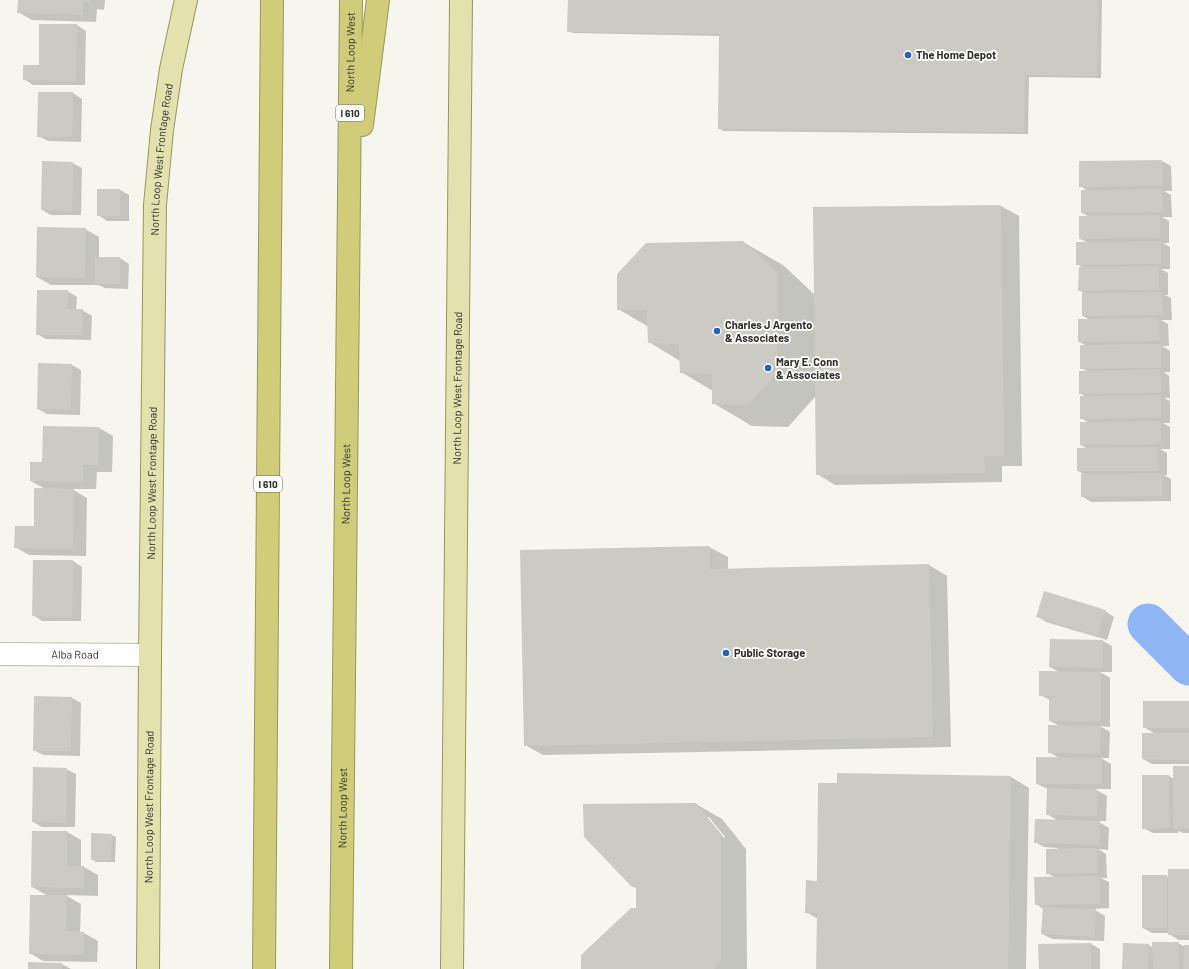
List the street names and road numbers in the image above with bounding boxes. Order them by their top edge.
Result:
street label: North Loop West [343,12,357,92]
street label: North Loop West Frontage Road [148,83,175,235]
road number: I 610 [336,105,364,121]
street label: North Loop West Frontage Road [450,312,464,464]
street label: North Loop West Frontage Road [144,407,159,559]
street label: North Loop West [339,444,352,524]
road number: I 610 [254,476,282,492]
street label: Alba Road [51,647,99,661]
street label: North Loop West Frontage Road [142,731,156,883]
street label: North Loop West [335,768,349,848]

